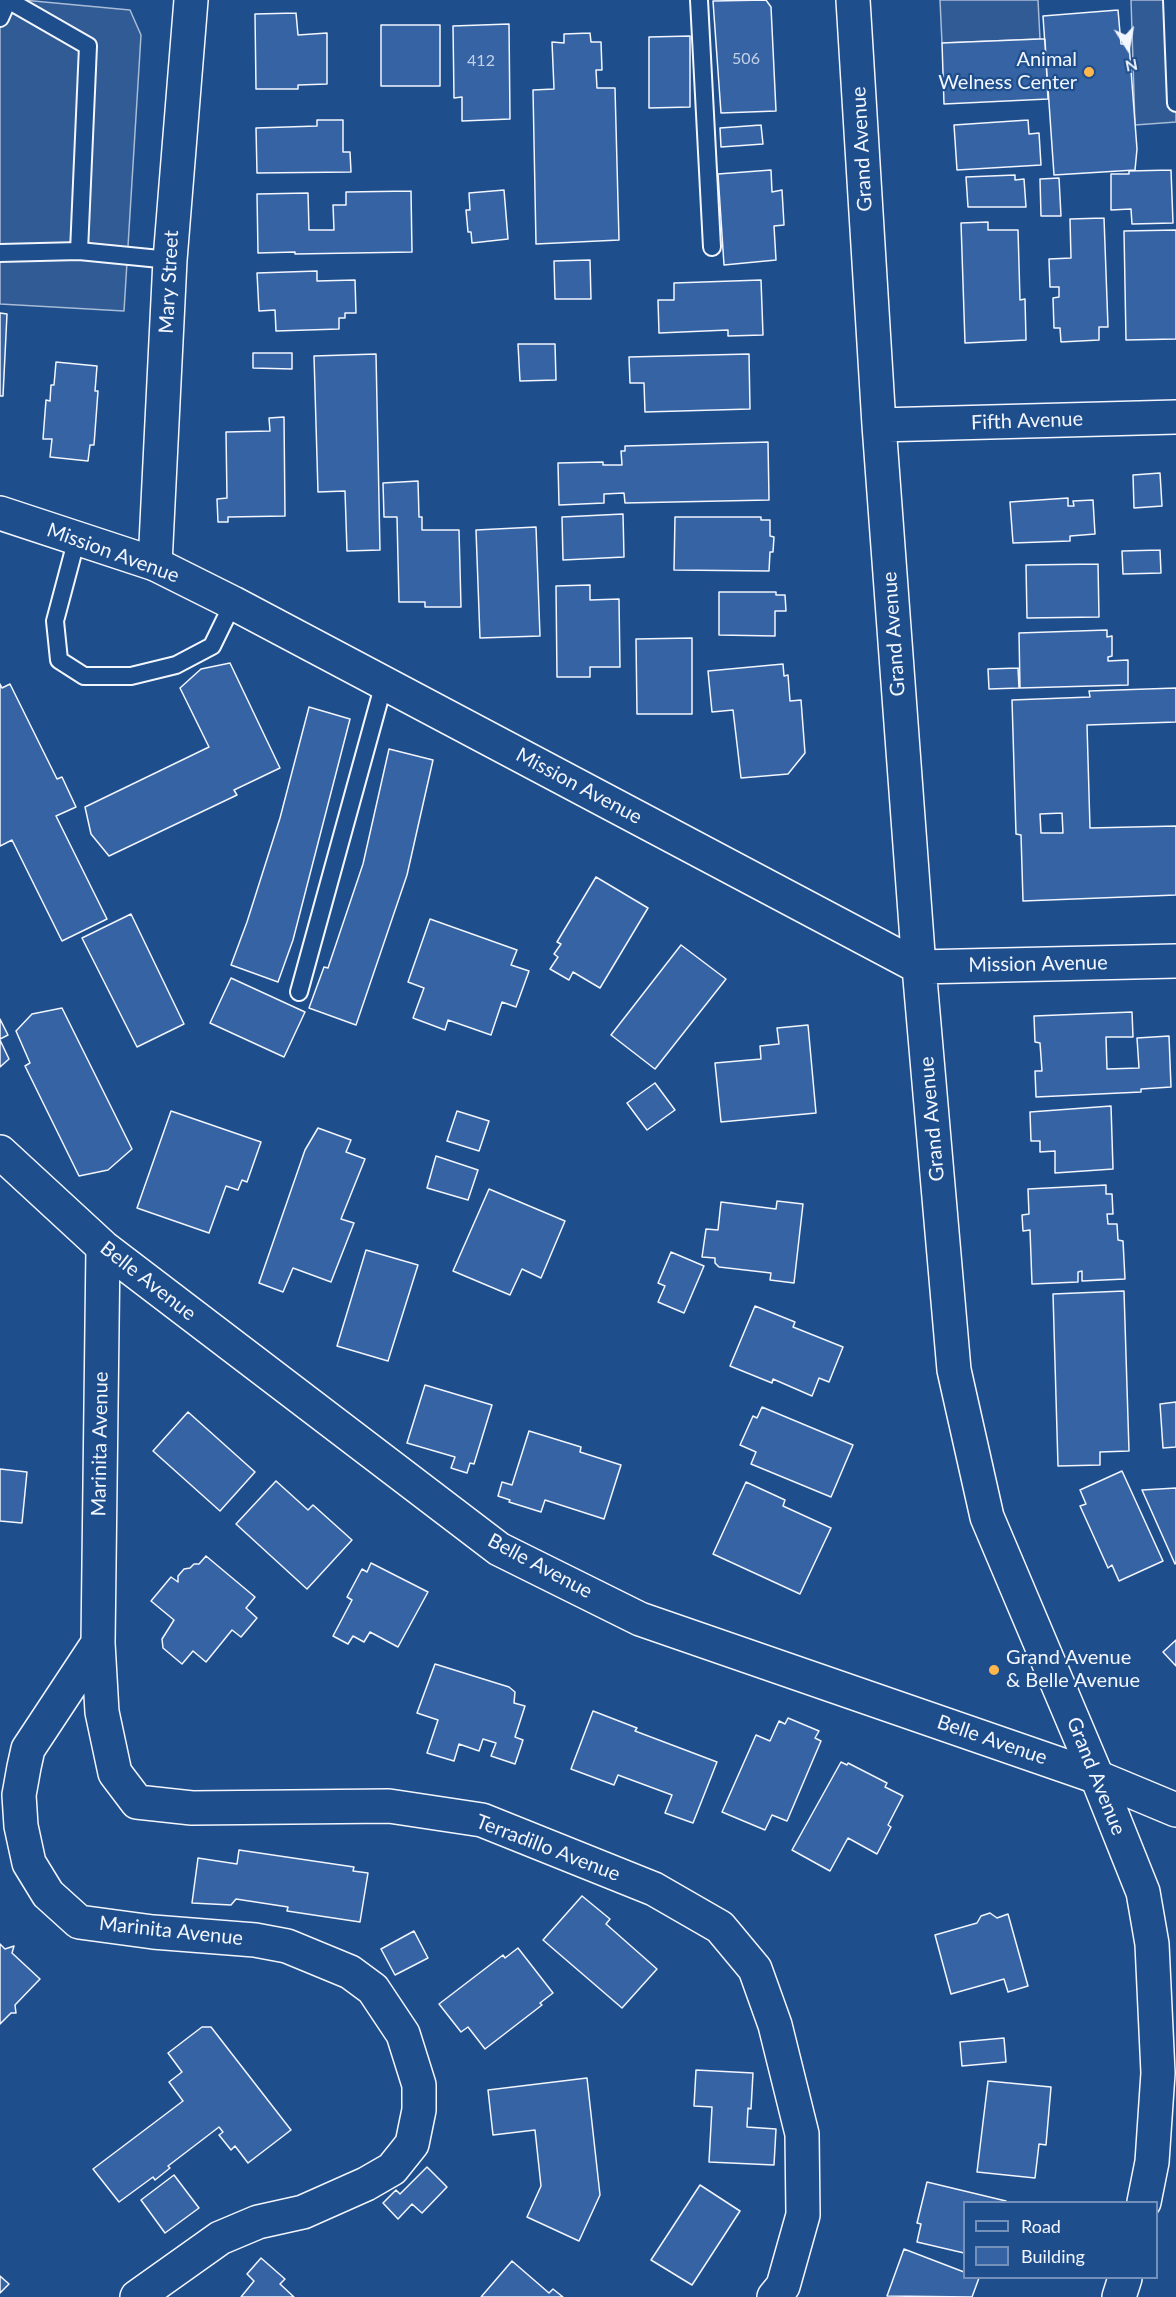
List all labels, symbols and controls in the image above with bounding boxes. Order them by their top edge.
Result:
north arrow [1098,18,1158,78]
place label: Animal Welness Center [938,48,1077,95]
house number: 506 [732,49,760,69]
house number: 412 [467,51,495,71]
text: N [1124,56,1139,77]
marker: Animal Welness Center [1082,65,1096,79]
street label: Grand Avenue [847,86,877,212]
street label: Mary Street [154,230,184,334]
street label: Fifth Avenue [970,407,1084,435]
street label: Mission Avenue [44,518,182,588]
street label: Grand Avenue [878,571,910,697]
street label: Mission Avenue [512,743,646,829]
street label: Mission Avenue [968,951,1108,977]
street label: Grand Avenue [915,1056,949,1182]
street label: Belle Avenue [95,1236,201,1326]
street label: Marinita Avenue [87,1371,113,1517]
street label: Belle Avenue [484,1528,596,1604]
place label: Grand Avenue & Belle Avenue [1006,1646,1140,1693]
marker: Grand Avenue & Belle Avenue [987,1663,1001,1677]
street label: Belle Avenue [934,1710,1050,1770]
street label: Grand Avenue [1061,1713,1131,1839]
street label: Terradillo Avenue [473,1809,623,1887]
street label: Marinita Avenue [98,1912,244,1950]
legend [963,2201,1158,2279]
text: Road [1021,2215,1061,2237]
text: Building [1021,2245,1085,2267]

